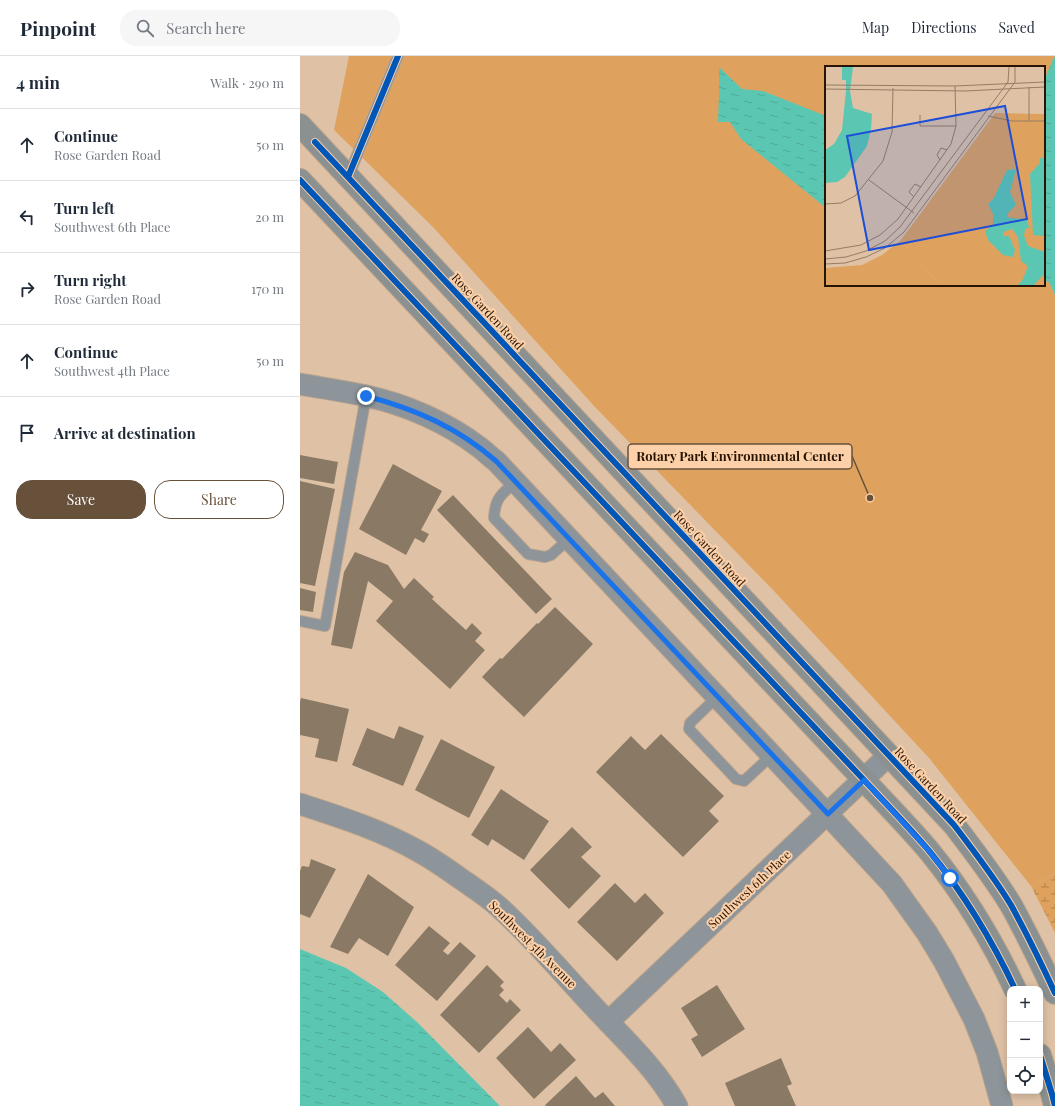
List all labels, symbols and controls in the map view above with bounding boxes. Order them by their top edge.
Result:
search box [120,10,400,46]
text: Pinpoint [20,15,96,41]
icon: search [134,17,156,39]
text: Search here [166,18,246,38]
text: Map [862,18,889,37]
text: Directions [911,18,977,37]
text: Saved [999,18,1035,37]
inset map [825,66,1045,286]
text: 4 min [16,71,60,93]
text: Walk · 290 m [210,74,284,91]
text: Continue [54,126,118,146]
icon: ahead [16,134,38,156]
text: 50 m [256,136,284,153]
text: Rose Garden Road [54,146,161,163]
text: Turn left [54,198,115,218]
icon: left [16,206,38,228]
text: 20 m [255,208,284,225]
text: Southwest 6th Place [54,218,171,235]
street label: Rose Garden Road [448,269,528,353]
text: Turn right [54,270,127,290]
icon: right [16,278,38,300]
text: 170 m [251,280,284,297]
text: Rose Garden Road [54,290,161,307]
text: Continue [54,342,118,362]
icon: ahead [16,350,38,372]
text: 50 m [256,352,284,369]
text: Southwest 4th Place [54,362,170,379]
route end [357,387,375,405]
icon: arrive [16,422,38,444]
text: Arrive at destination [54,423,196,443]
callout: Rotary Park Environmental Center [628,444,852,469]
text: Rotary Park Environmental Center [636,447,844,464]
button: Save [16,480,146,519]
button: Share [154,480,284,519]
street label: Rose Garden Road [670,506,750,590]
street label: Rose Garden Road [891,743,971,827]
street label: Southwest 6th Place [704,846,794,932]
route start [941,869,959,887]
street label: Southwest 5th Avenue [486,897,580,991]
map controls [1007,986,1043,1094]
button: + [1007,986,1043,1022]
button: − [1007,1022,1043,1058]
button: locate [1007,1058,1043,1094]

